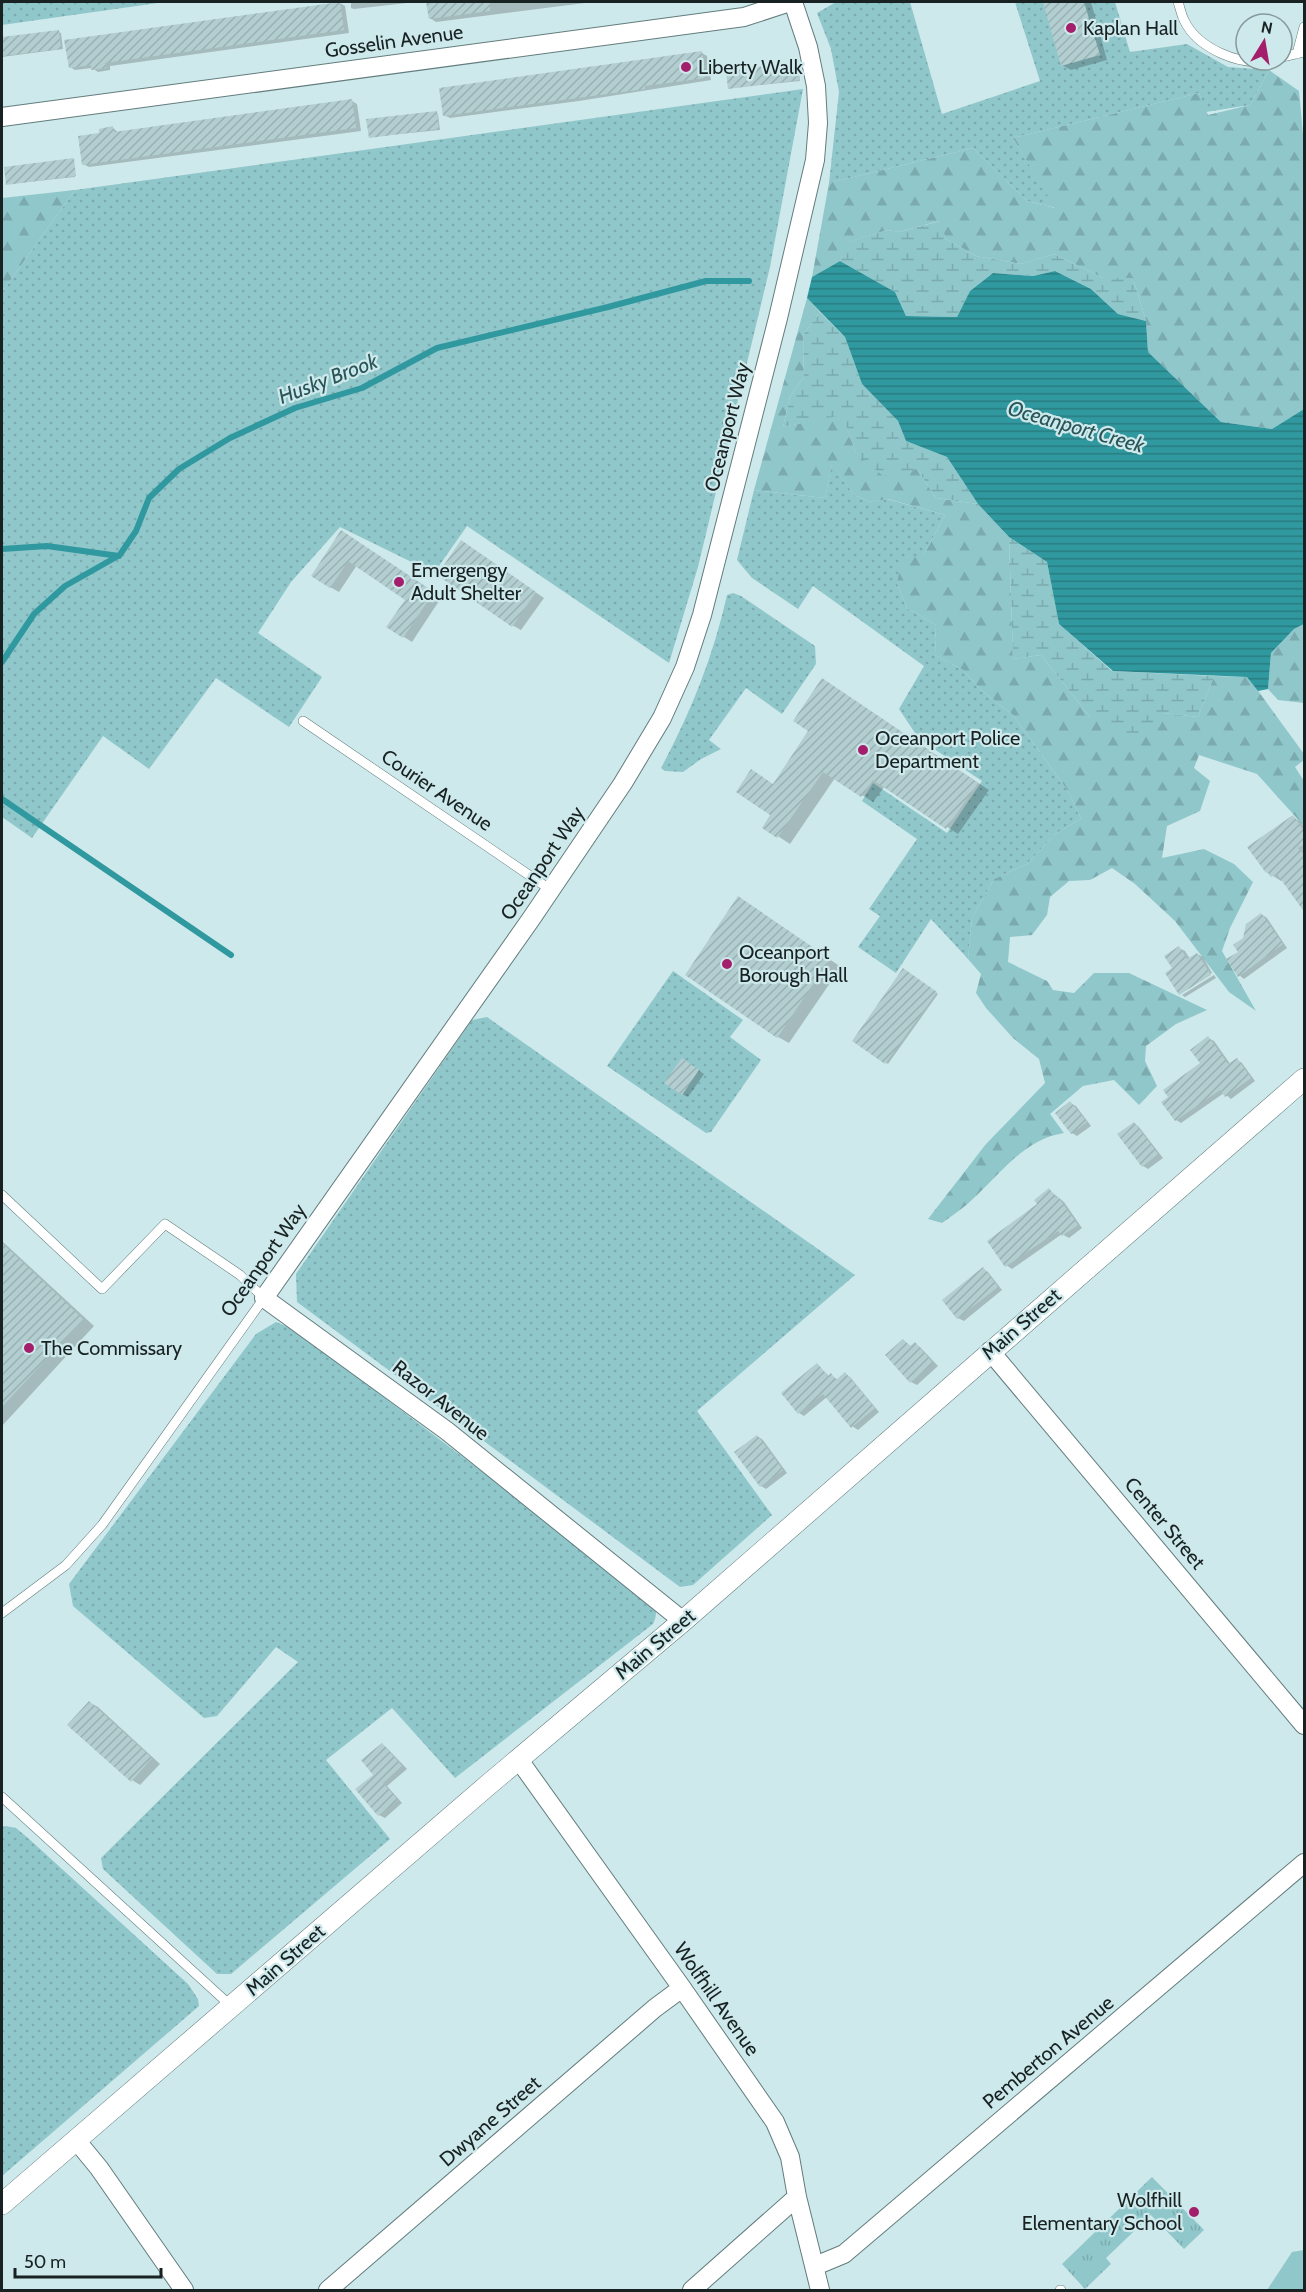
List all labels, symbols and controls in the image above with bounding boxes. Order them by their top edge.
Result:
north arrow [1234,12,1294,72]
place label: Kaplan Hall [1083,16,1178,40]
text: N [1259,17,1274,38]
street label: Gosselin Avenue [323,19,465,63]
marker: Kaplan Hall [1064,21,1078,35]
place label: Liberty Walk [698,55,803,79]
marker: Liberty Walk [679,60,693,74]
water label: Husky Brook [275,348,382,409]
street label: Oceanport Way [699,360,755,494]
water label: Oceanport Creek [1005,395,1148,458]
place label: Emergengy Adult Shelter [411,558,522,605]
marker: Emergengy Adult Shelter [392,575,406,589]
place label: Oceanport Police Department [875,726,1020,773]
marker: Oceanport Police Department [856,743,870,757]
street label: Courier Avenue [377,744,497,836]
street label: Oceanport Way [495,801,589,925]
place label: Oceanport Borough Hall [739,940,848,987]
marker: Oceanport Borough Hall [720,957,734,971]
street label: Oceanport Way [215,1199,311,1321]
street label: Main Street [977,1283,1066,1365]
place label: The Commissary [41,1336,182,1360]
marker: The Commissary [22,1341,36,1355]
street label: Razor Avenue [388,1355,494,1445]
street label: Center Street [1120,1472,1210,1574]
street label: Main Street [610,1603,700,1684]
street label: Main Street [241,1919,330,2001]
street label: Wolfhill Avenue [669,1938,765,2060]
street label: Pemberton Avenue [978,1990,1118,2114]
street label: Dwyane Street [435,2070,546,2171]
place label: Wolfhill Elementary School [1022,2188,1182,2235]
marker: Wolfhill Elementary School [1187,2205,1201,2219]
scale bar [15,2241,160,2279]
text: 50 m [24,2251,66,2273]

